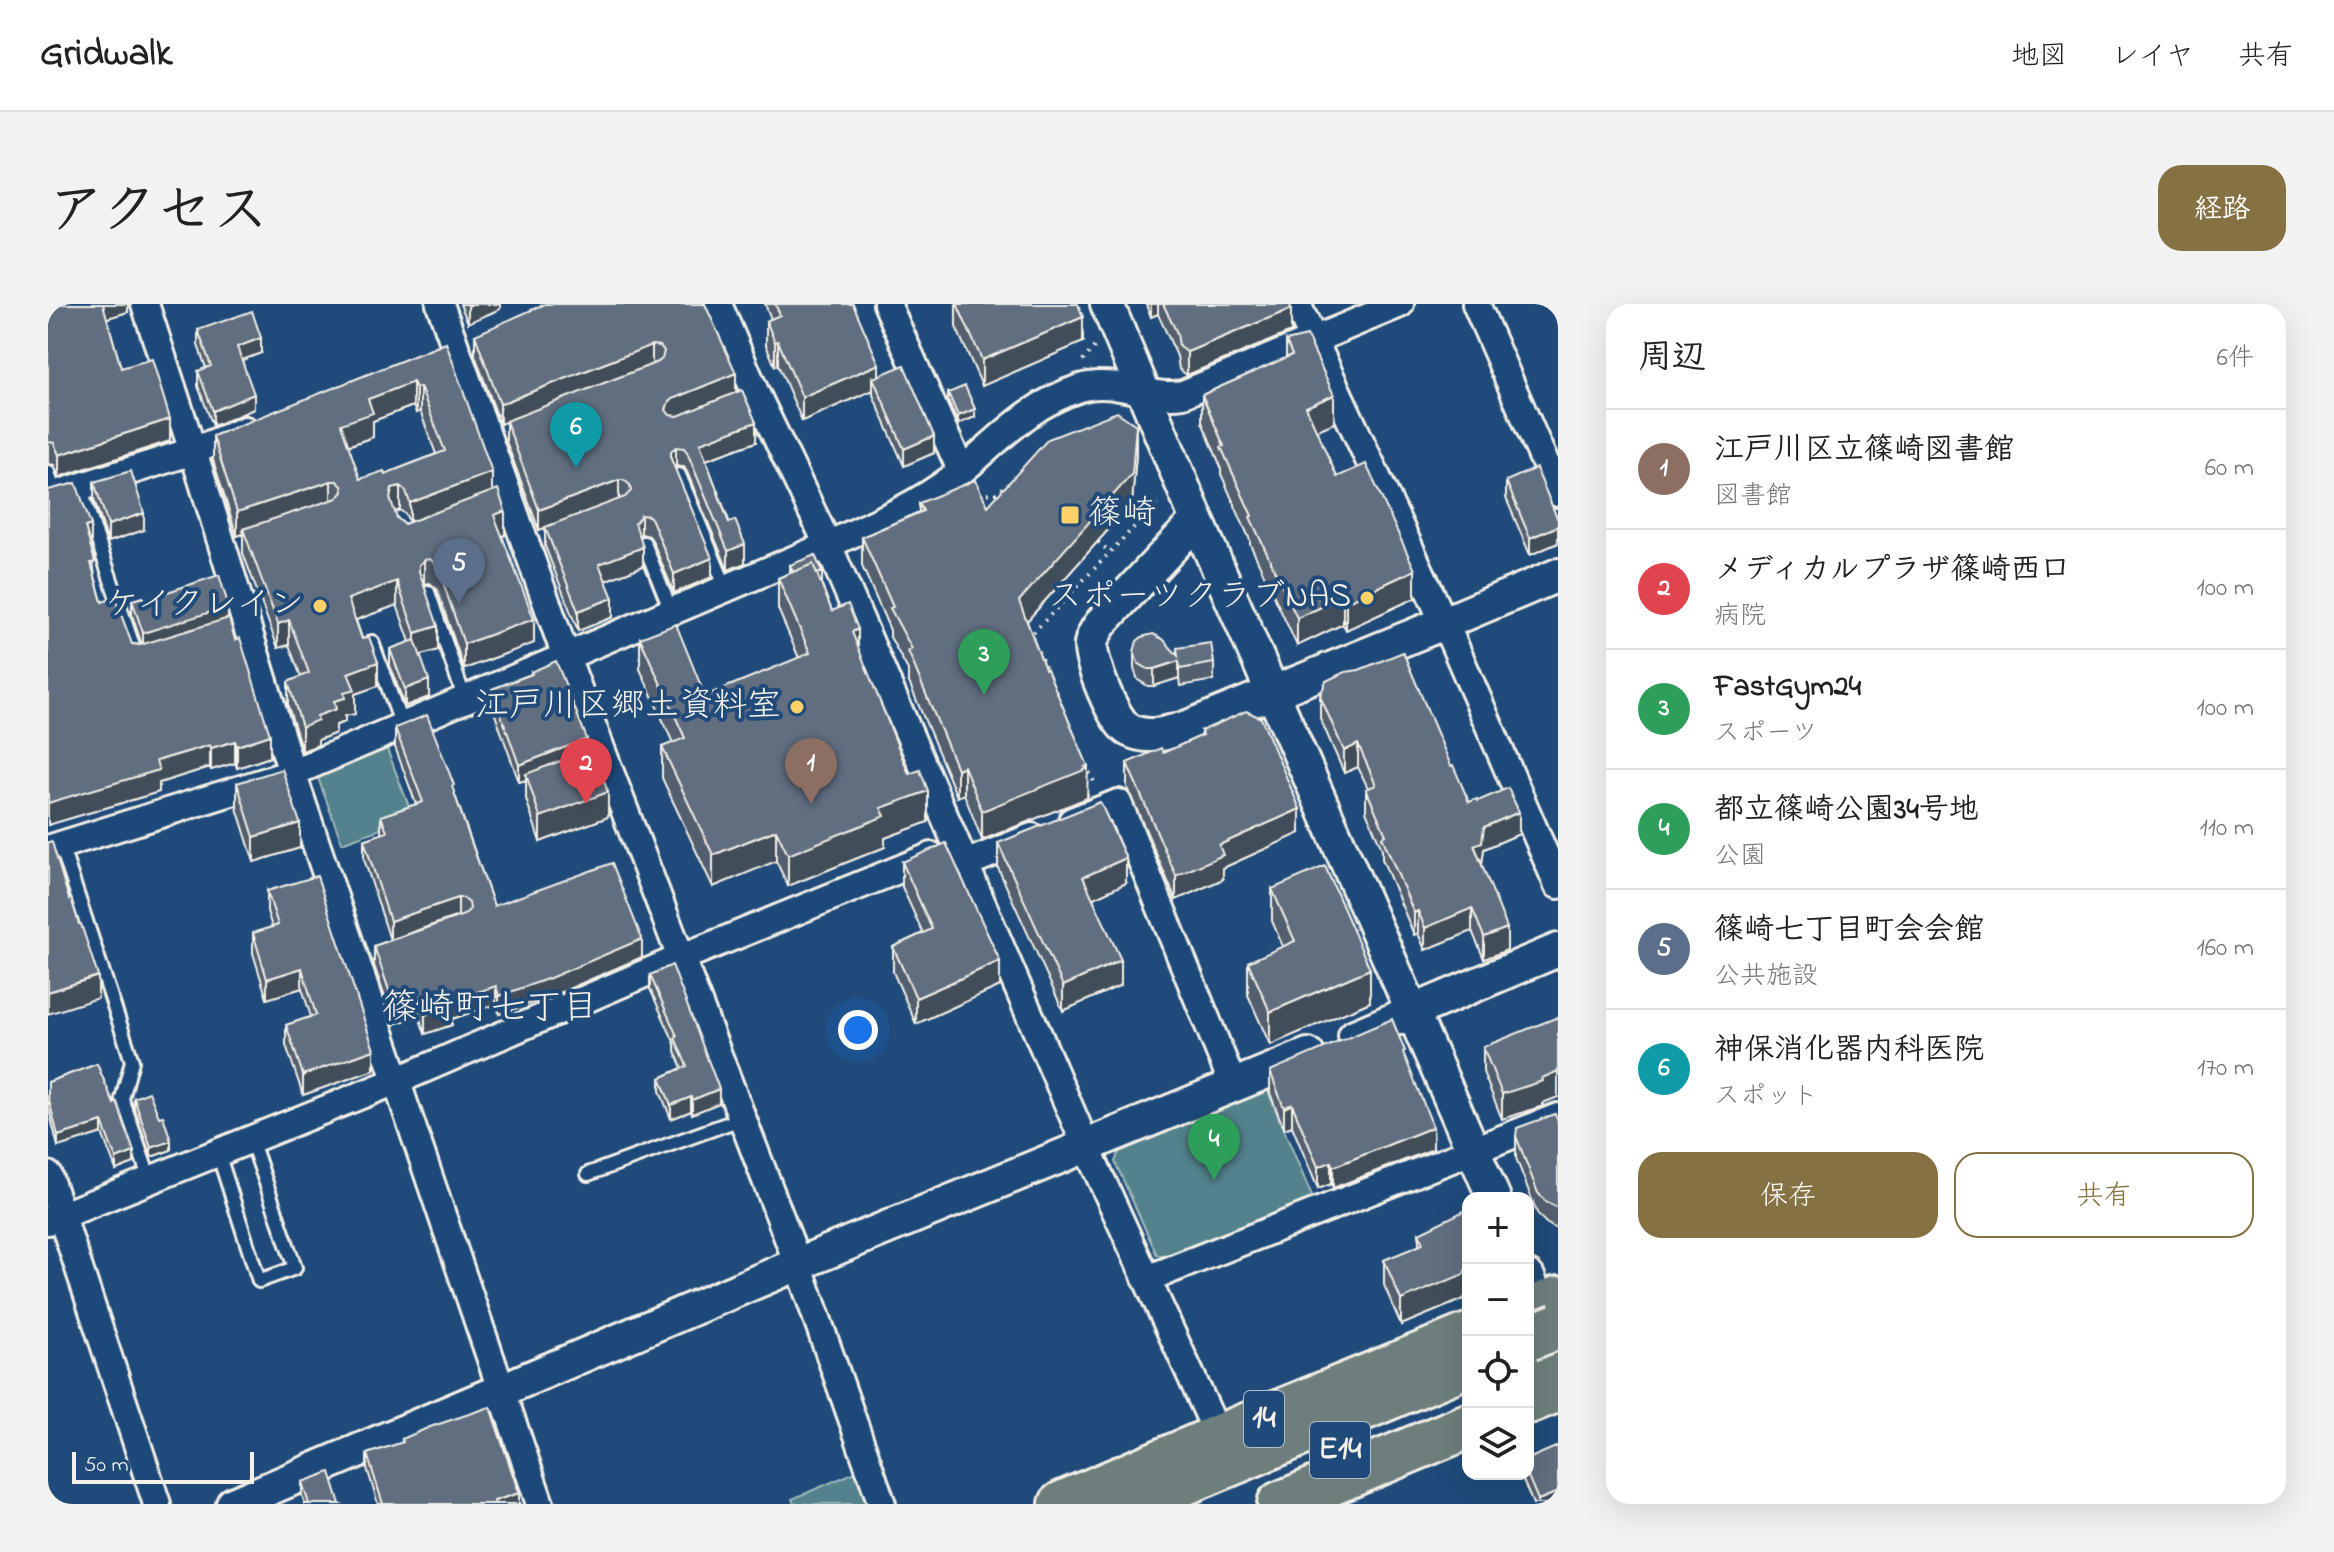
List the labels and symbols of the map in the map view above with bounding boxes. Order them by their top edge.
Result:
pin: 6 [550,402,602,468]
place label: 篠崎 [1088,490,1156,540]
marker: 篠崎 [1059,504,1081,526]
pin: 5 [433,538,485,604]
place label: スポーツクラブNAS [1048,573,1351,623]
place label: ケイクレイン [105,581,304,631]
marker: スポーツクラブNAS [1358,589,1376,607]
marker: ケイクレイン [311,597,329,615]
pin: 3 [958,629,1010,695]
place label: 江戸川区郷土資料室 [475,682,781,732]
marker: 江戸川区郷土資料室 [788,698,806,716]
pin: 2 [560,738,612,804]
pin: 1 [785,738,837,804]
district label: 篠崎町七丁目 [382,983,598,1036]
your location [838,1010,878,1050]
pin: 4 [1188,1114,1240,1180]
road number: 14 [1244,1391,1284,1447]
road number: E14 [1310,1422,1370,1478]
scale bar [72,1448,254,1484]

